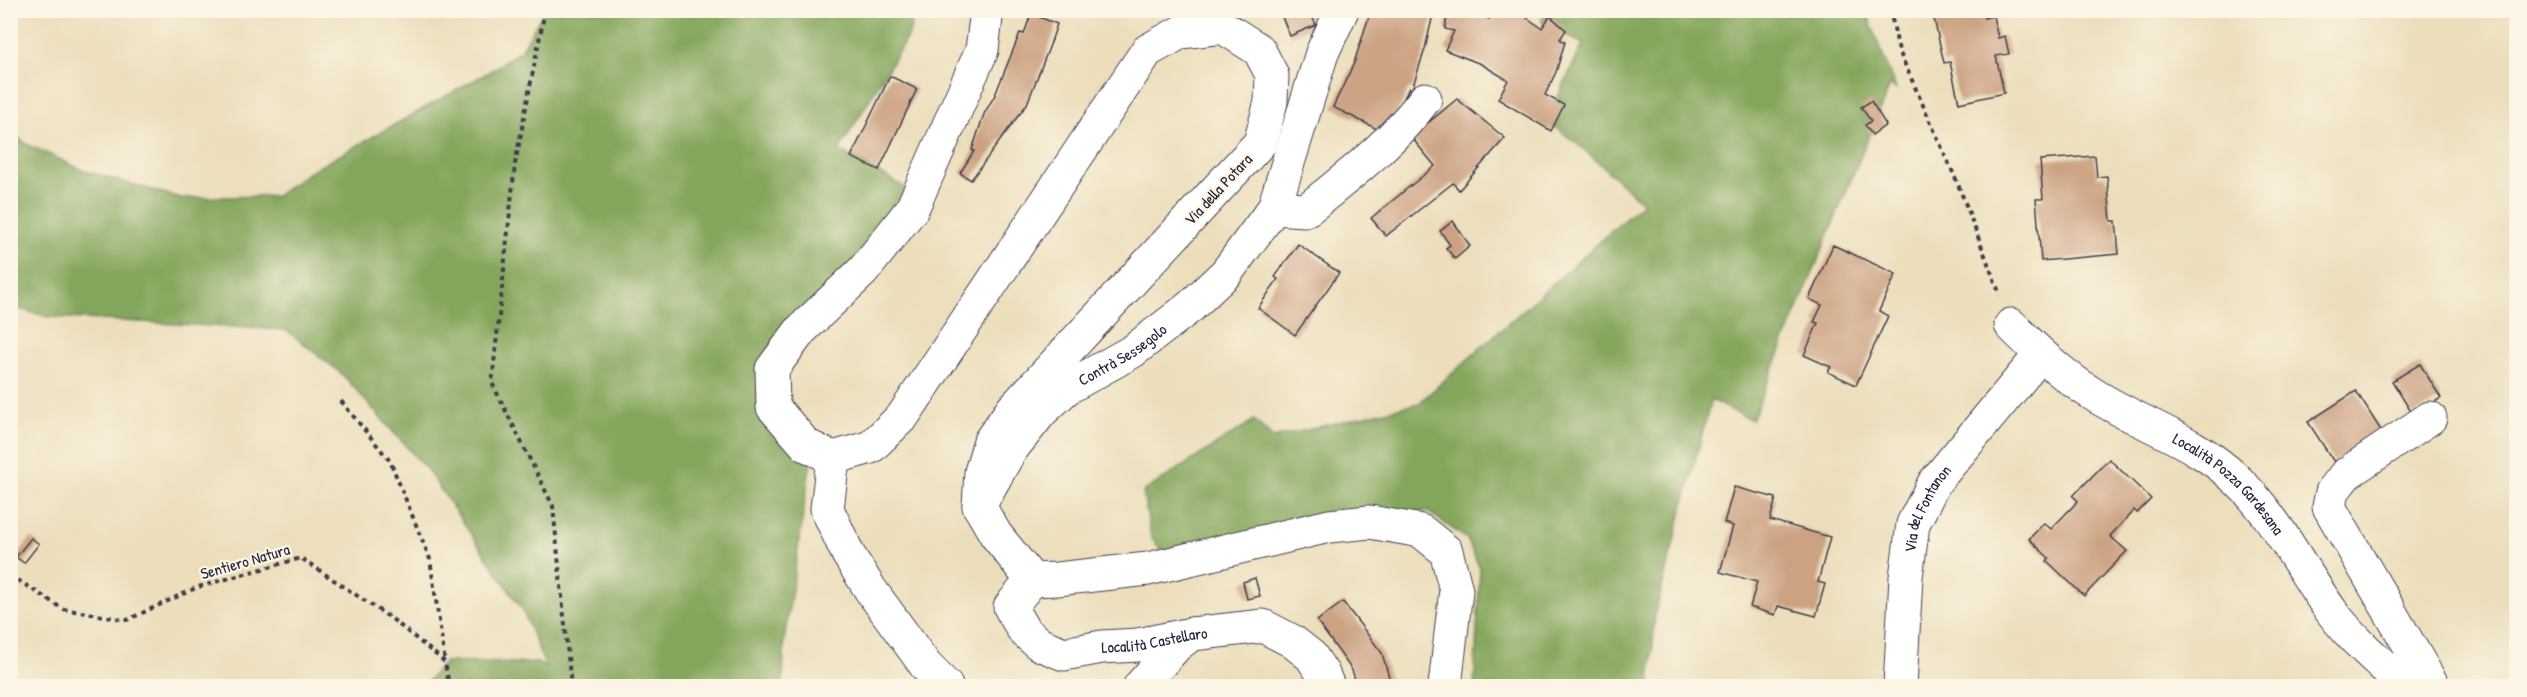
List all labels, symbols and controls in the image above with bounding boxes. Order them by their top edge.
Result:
street label: Via della Potara [1179,148,1257,230]
street label: Contrà Sessegolo [1074,318,1171,391]
street label: Località Pozza Gardesana [2169,427,2290,539]
street label: Via del Fontanon [1898,460,1956,554]
street label: Sentiero Natura [198,538,292,584]
street label: Località Castellaro [1101,621,1209,658]

